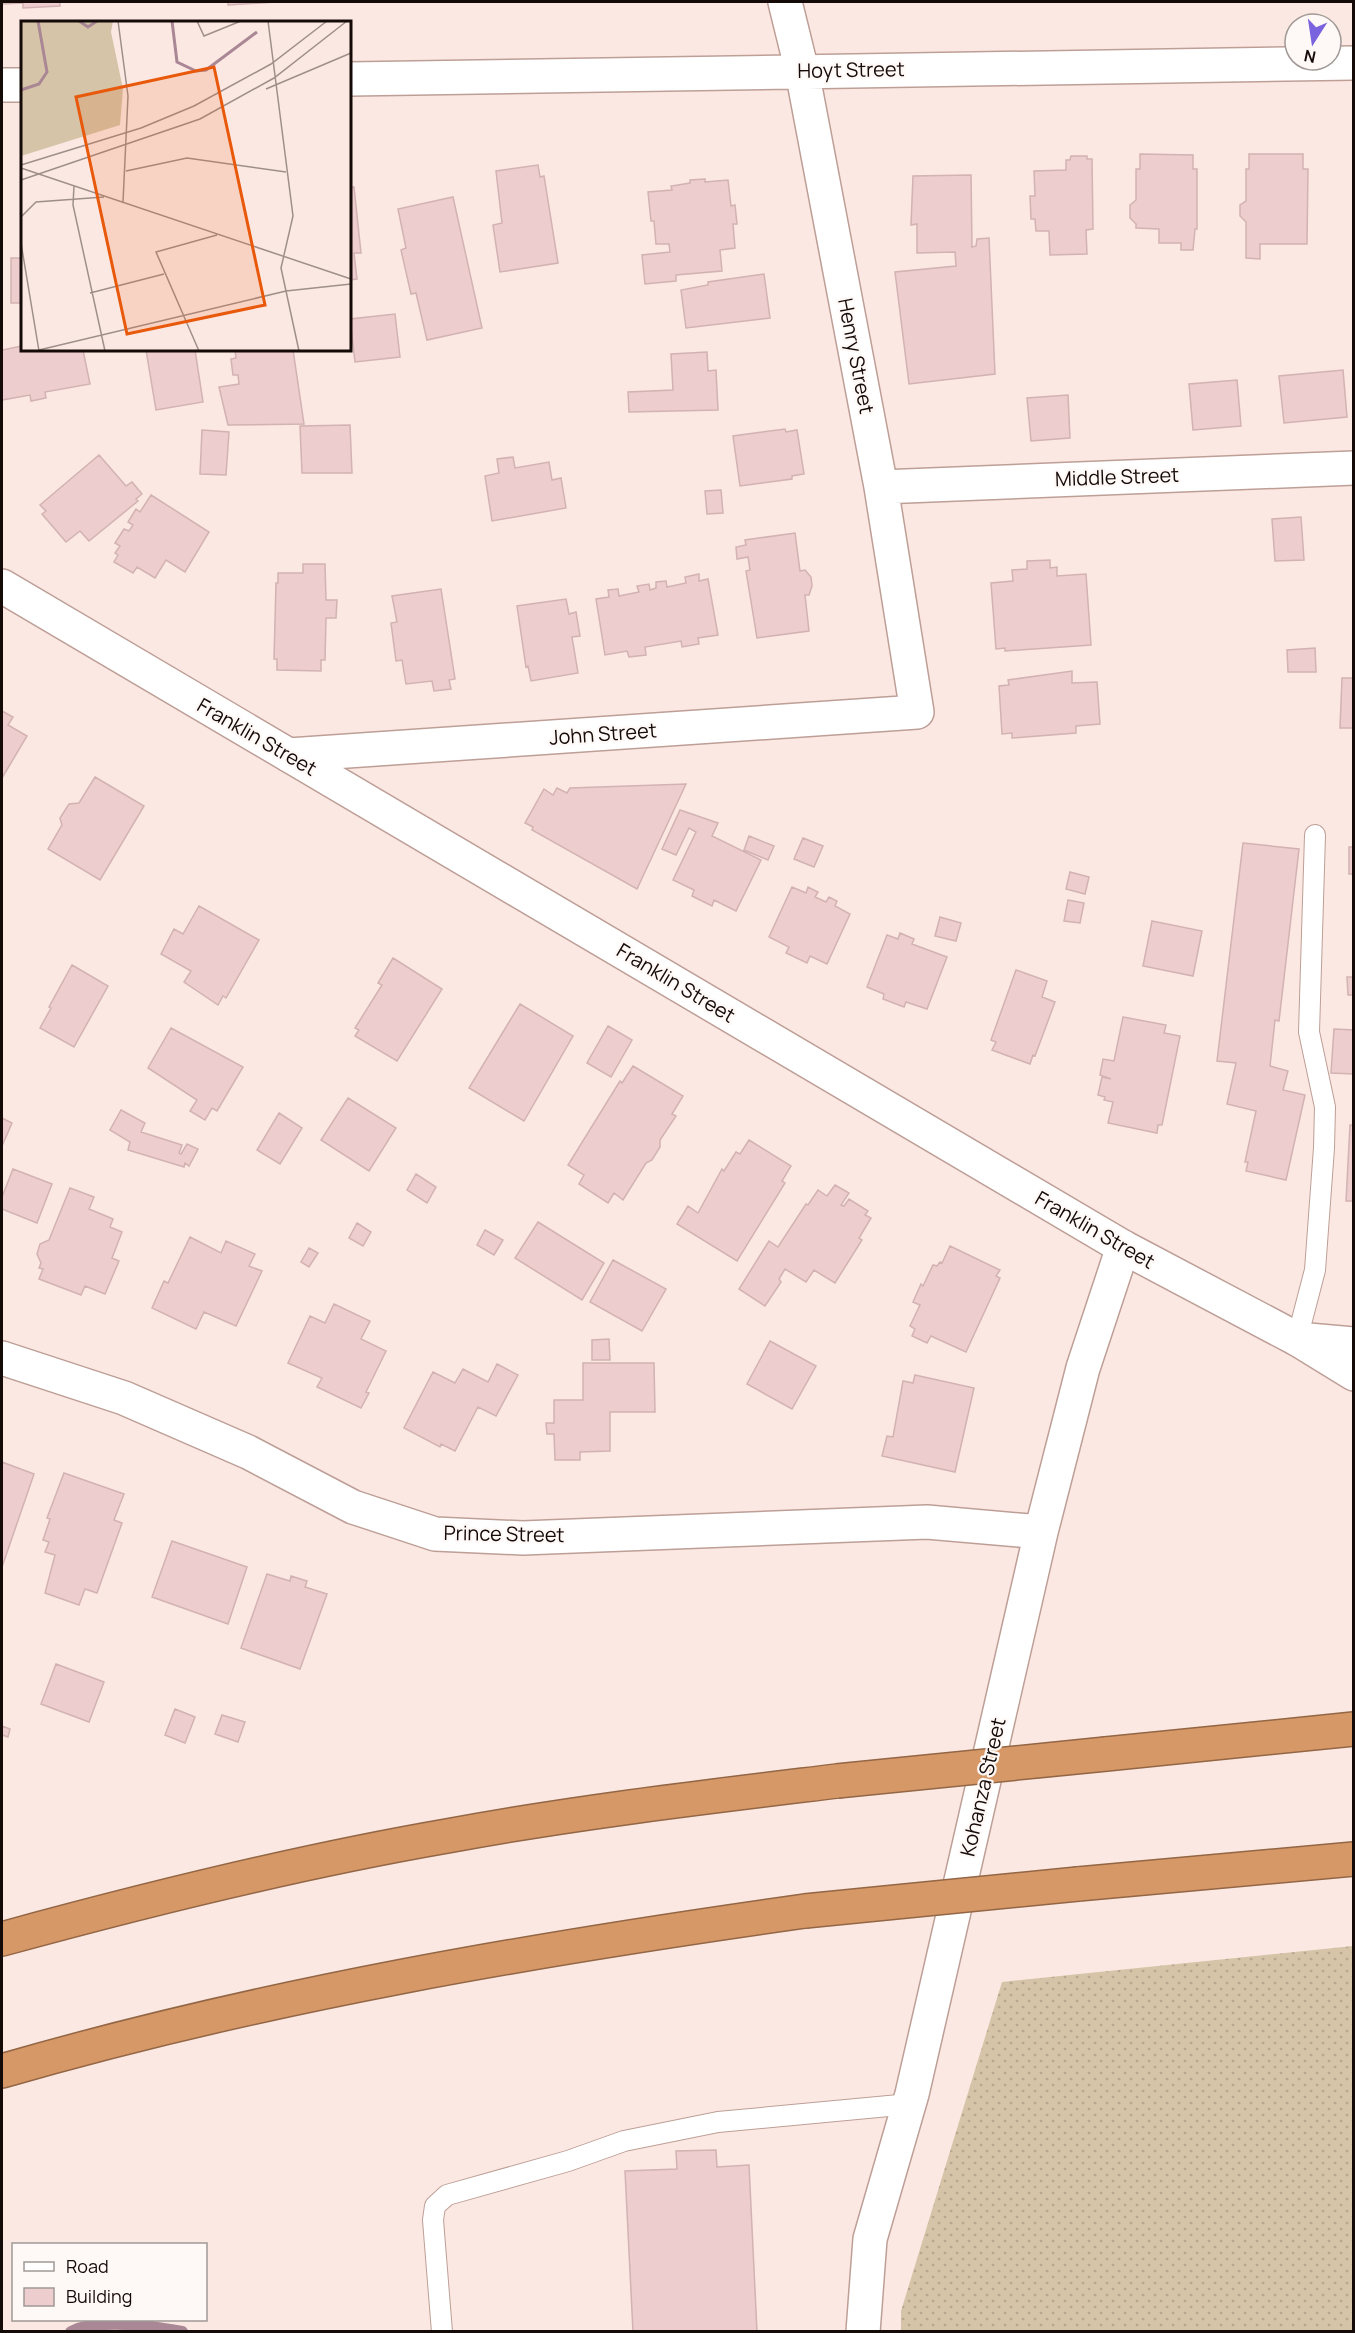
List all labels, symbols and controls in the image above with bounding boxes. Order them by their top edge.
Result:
north arrow [1283,12,1343,72]
inset map [21,21,351,351]
text: N [1302,45,1318,69]
street label: Hoyt Street [797,55,905,84]
street label: Henry Street [832,296,881,416]
street label: Middle Street [1054,461,1180,492]
street label: Franklin Street [193,691,322,782]
street label: John Street [548,716,658,751]
street label: Franklin Street [612,937,741,1029]
street label: Franklin Street [1031,1184,1160,1275]
street label: Prince Street [443,1519,565,1548]
street label: Kohanza Street [953,1715,1012,1859]
legend [12,2243,207,2321]
text: Road [66,2254,109,2278]
text: Building [66,2284,132,2308]

